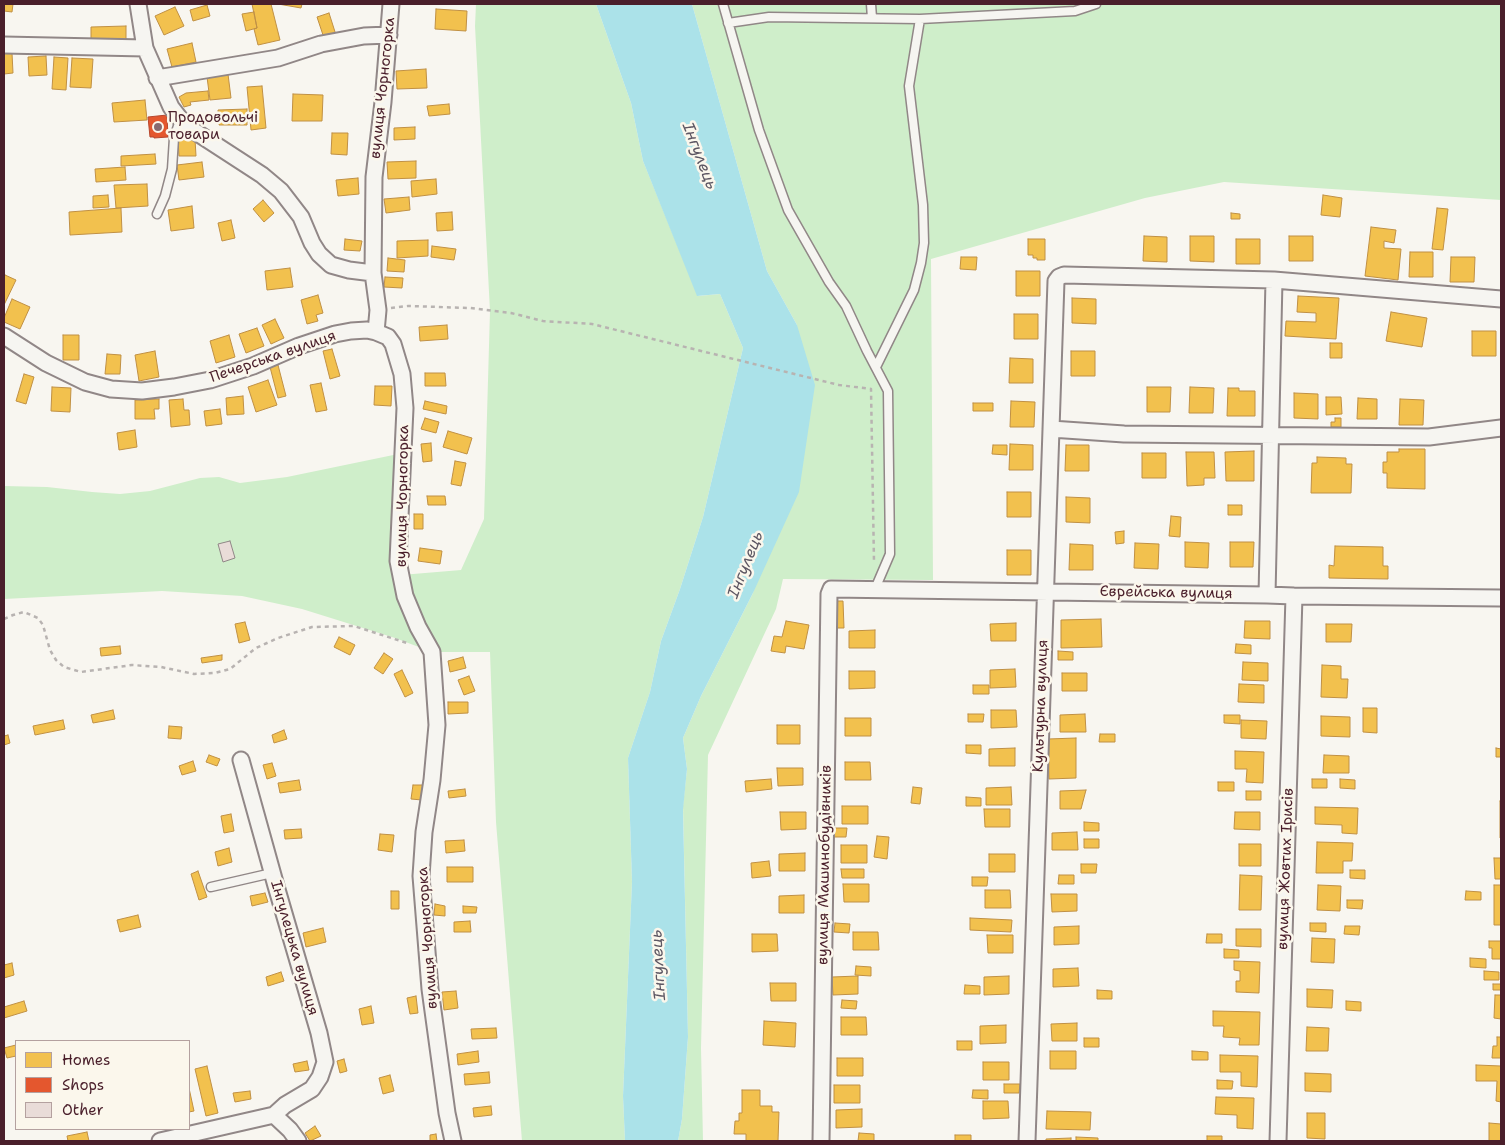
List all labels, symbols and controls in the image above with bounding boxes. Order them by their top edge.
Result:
street label: вулиця Чорногорка [367,16,399,160]
place label: Продовольчі товари [168,109,258,144]
water label: Інгулець [677,120,721,192]
marker: Продовольчі товари [152,121,164,133]
street label: Печерська вулиця [208,327,338,387]
street label: вулиця Чорногорка [393,425,413,567]
water label: Інгулець [724,529,768,601]
street label: Єврейська вулиця [1099,583,1233,603]
street label: Культурна вулиця [1030,639,1052,773]
street label: вулиця Машинобудівників [814,765,836,965]
street label: вулиця Жовтих Ірисів [1274,788,1298,950]
street label: вулиця Чорногорка [414,866,442,1010]
street label: Інгулецька вулиця [266,878,322,1018]
water label: Інгулець [648,929,670,1001]
legend [15,1040,190,1130]
text: Homes [62,1050,110,1070]
text: Shops [62,1075,104,1095]
text: Other [62,1100,104,1120]

